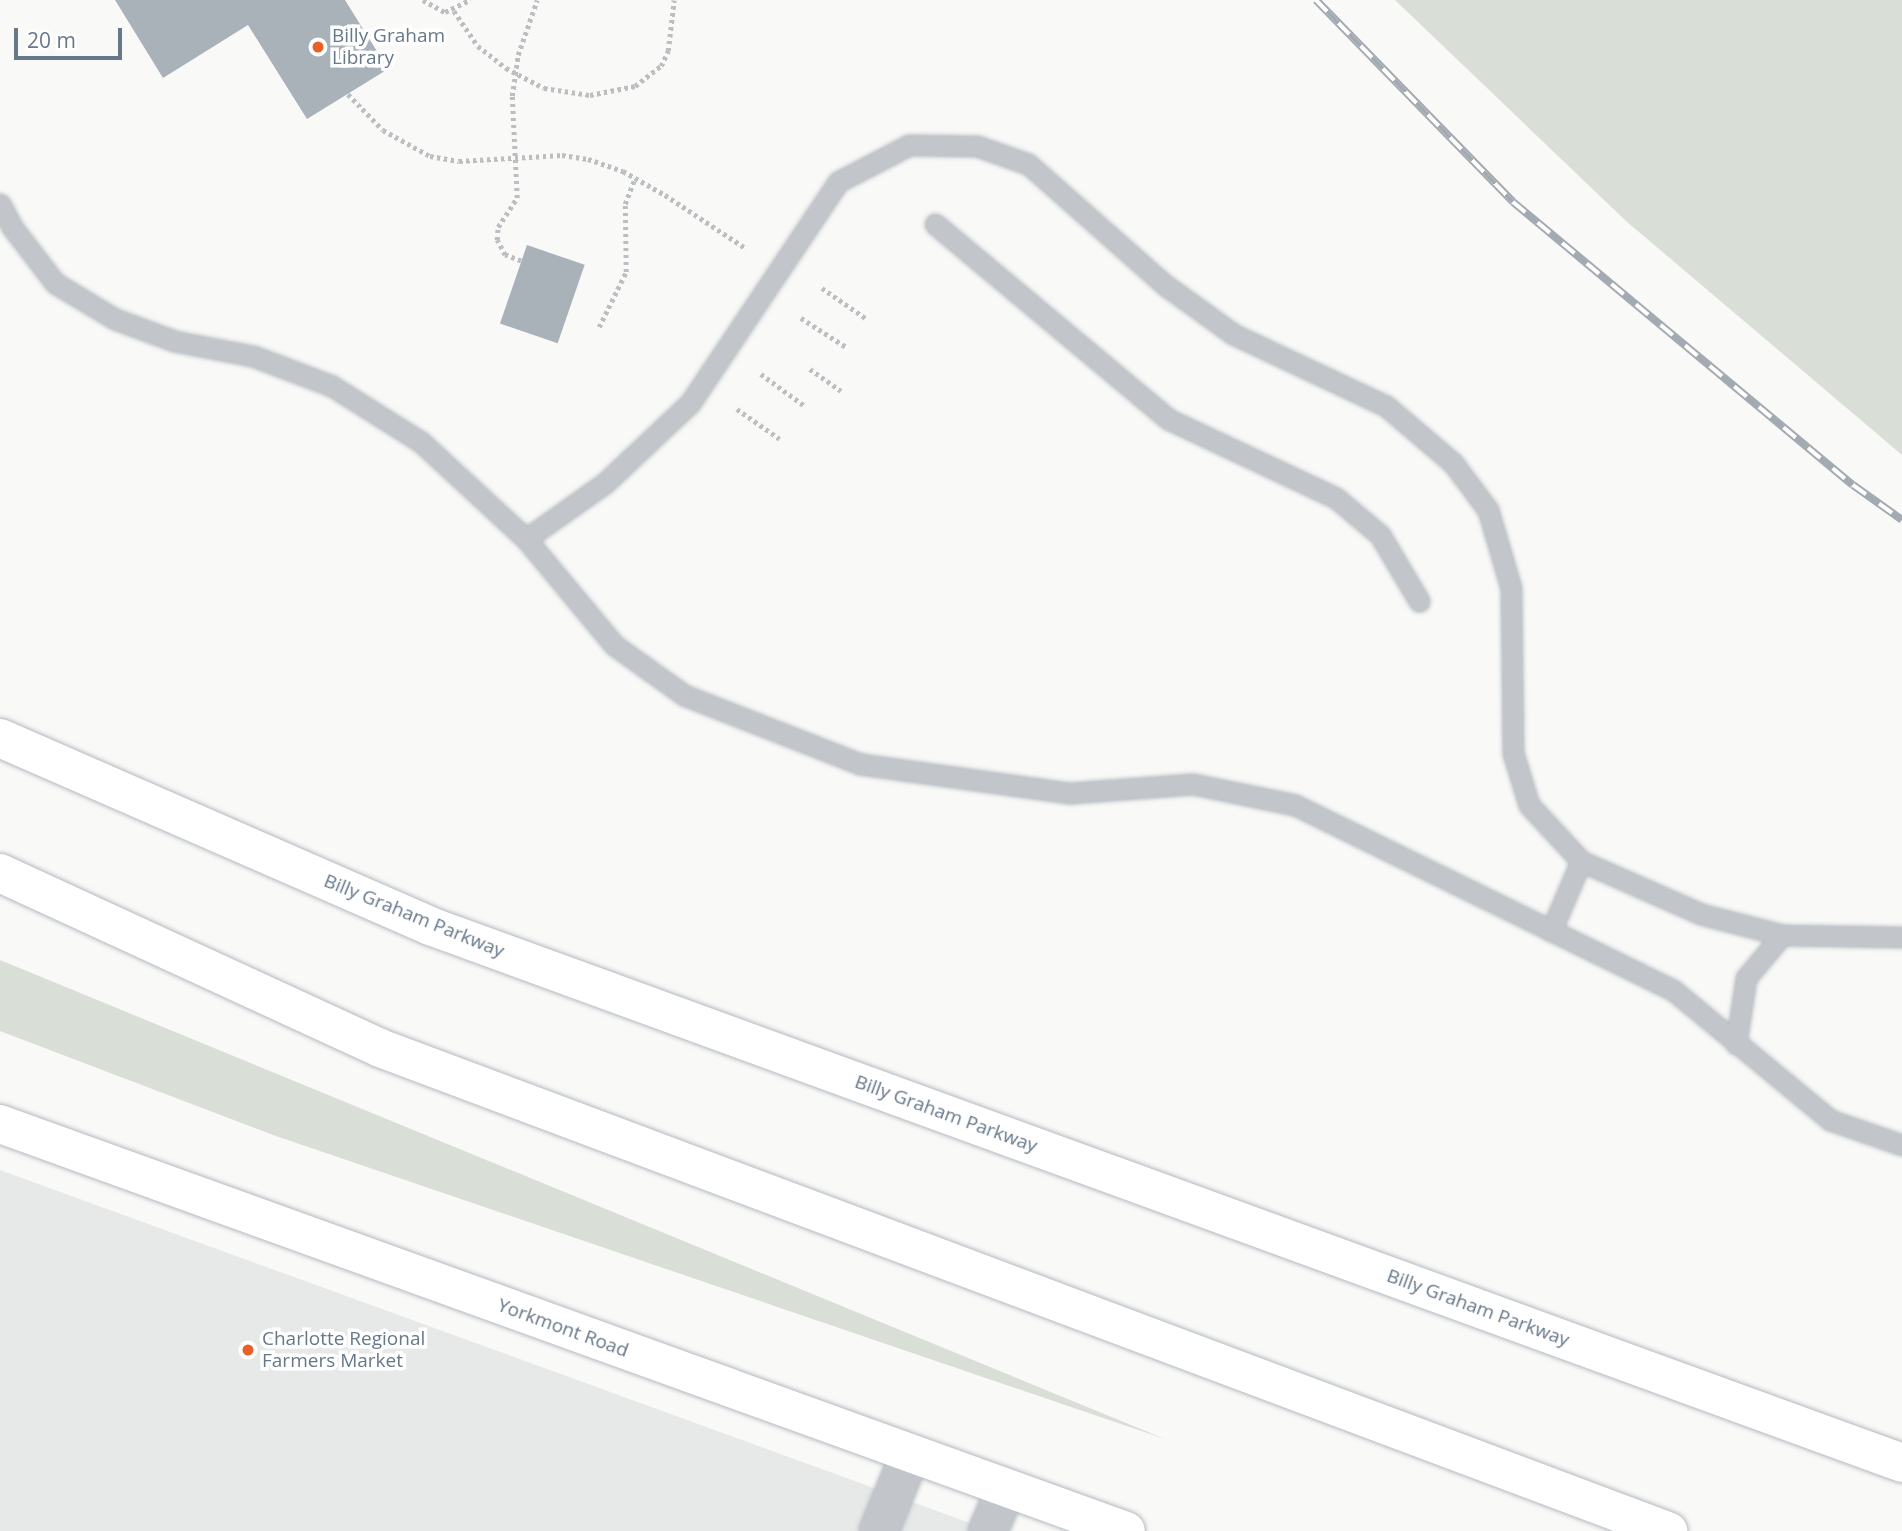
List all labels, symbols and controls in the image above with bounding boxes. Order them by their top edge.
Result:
scale bar [18,14,126,58]
place label: Billy Graham Library [332,25,445,69]
text: 20 m [27,26,76,54]
marker: Billy Graham Library [310,39,326,55]
street label: Billy Graham Parkway [320,869,508,963]
street label: Billy Graham Parkway [852,1070,1040,1158]
street label: Billy Graham Parkway [1384,1264,1572,1352]
street label: Yorkmont Road [494,1294,632,1362]
place label: Charlotte Regional Farmers Market [262,1328,425,1372]
marker: Charlotte Regional Farmers Market [240,1342,256,1358]

